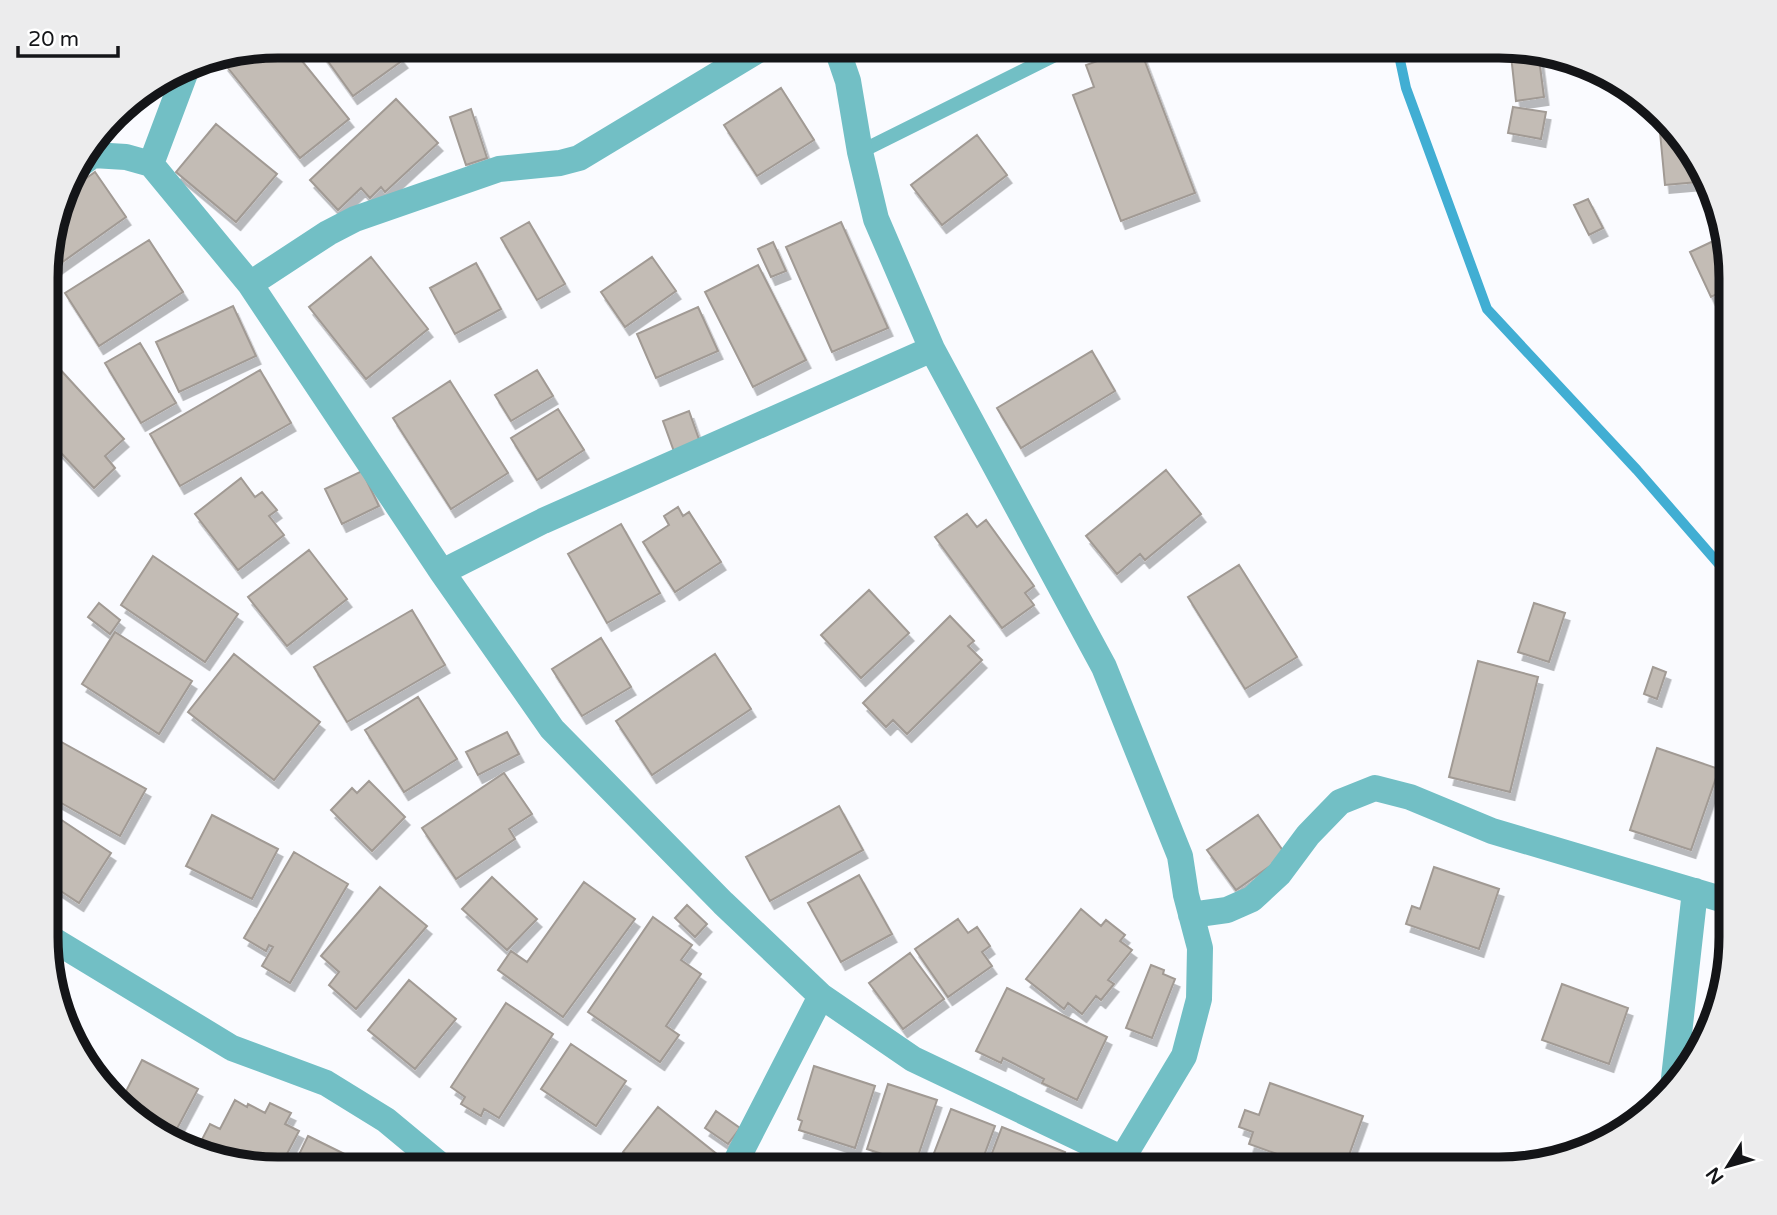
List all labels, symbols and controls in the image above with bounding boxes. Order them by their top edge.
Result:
scale bar [18,14,117,58]
text: 20 m [28,27,79,52]
north arrow [1693,1131,1763,1201]
text: N [1702,1163,1729,1188]

